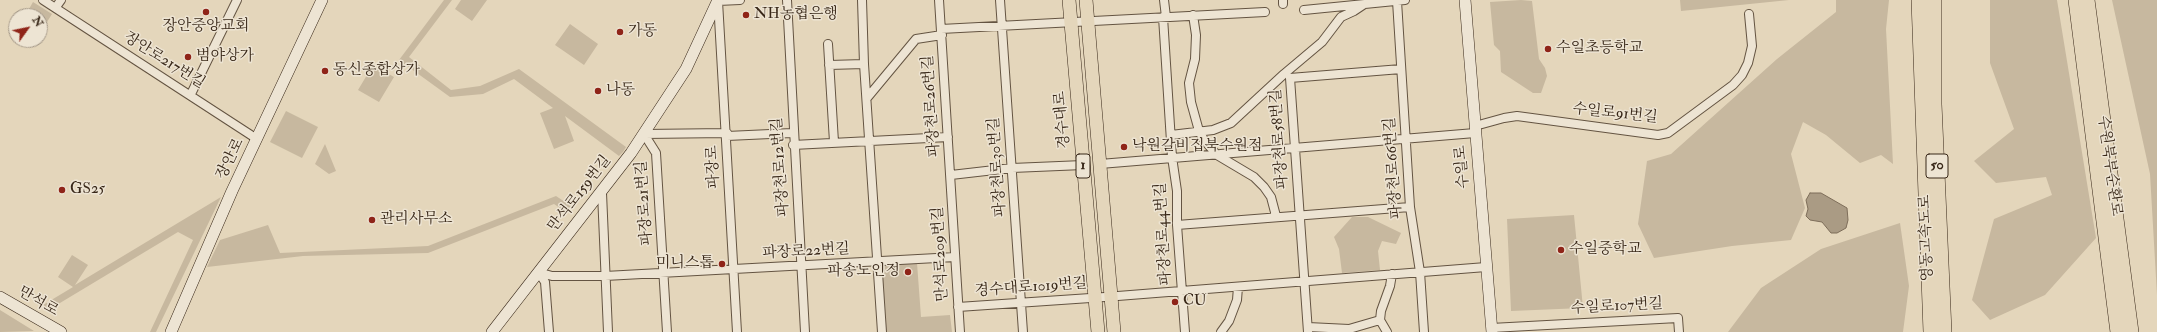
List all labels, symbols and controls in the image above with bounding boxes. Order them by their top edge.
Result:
place label: NH농협은행 [754,6,838,24]
marker: 장안중앙교회 [201,7,211,17]
north arrow [8,8,48,48]
marker: NH농협은행 [741,10,751,20]
text: N [30,14,46,29]
place label: 장안중앙교회 [163,18,249,36]
place label: 가동 [628,23,657,41]
marker: 가동 [615,27,625,37]
street label: 장안로217번길 [120,29,208,93]
place label: 수일초등학교 [1556,40,1643,58]
marker: 수일초등학교 [1543,44,1553,54]
place label: 범야상가 [196,48,254,66]
marker: 범야상가 [183,52,193,62]
street label: 파장천로26번길 [919,54,945,158]
place label: 동신종합상가 [333,62,420,80]
marker: 동신종합상가 [320,66,330,76]
place label: 나동 [606,82,635,100]
marker: 나동 [593,86,603,96]
street label: 파장천로58번길 [1268,88,1292,190]
street label: 경수대로 [1052,90,1074,150]
street label: 수일로91번길 [1572,101,1658,127]
street label: 수원북부순환로 [2093,115,2125,217]
street label: 파장천로30번길 [986,116,1010,218]
street label: 파장천로66번길 [1381,116,1407,220]
street label: 파장천로12번길 [769,117,793,217]
street label: 장안로 [213,136,249,182]
place label: 낙원갈비집북수원점 [1132,138,1262,156]
marker: 낙원갈비집북수원점 [1119,142,1129,152]
street label: 파장로 [704,145,724,189]
street label: 수일로 [1452,145,1474,189]
street label: 만석로159번길 [545,152,615,236]
road number: 1 [1076,154,1090,178]
road number: 50 [1926,154,1948,178]
street label: 파장로21번길 [633,160,657,246]
place label: GS25 [70,181,105,199]
street label: 파장천로44번길 [1152,182,1176,286]
marker: GS25 [57,185,67,195]
street label: 영동고속도로 [1916,194,1938,282]
street label: 만석로209번길 [930,206,952,302]
place label: 관리사무소 [380,211,452,229]
marker: 관리사무소 [367,215,377,225]
street label: 파장로22번길 [762,241,850,263]
place label: 수일중학교 [1569,241,1641,259]
marker: 수일중학교 [1556,245,1566,255]
place label: 미니스톱 [656,255,714,273]
marker: 미니스톱 [717,259,727,269]
place label: 파송노인정 [828,263,900,281]
marker: 파송노인정 [903,267,913,277]
street label: 경수대로1019번길 [974,275,1088,301]
street label: 만석로 [15,283,61,321]
place label: CU [1183,293,1207,311]
street label: 수일로107번길 [1570,296,1664,318]
marker: CU [1170,297,1180,307]

